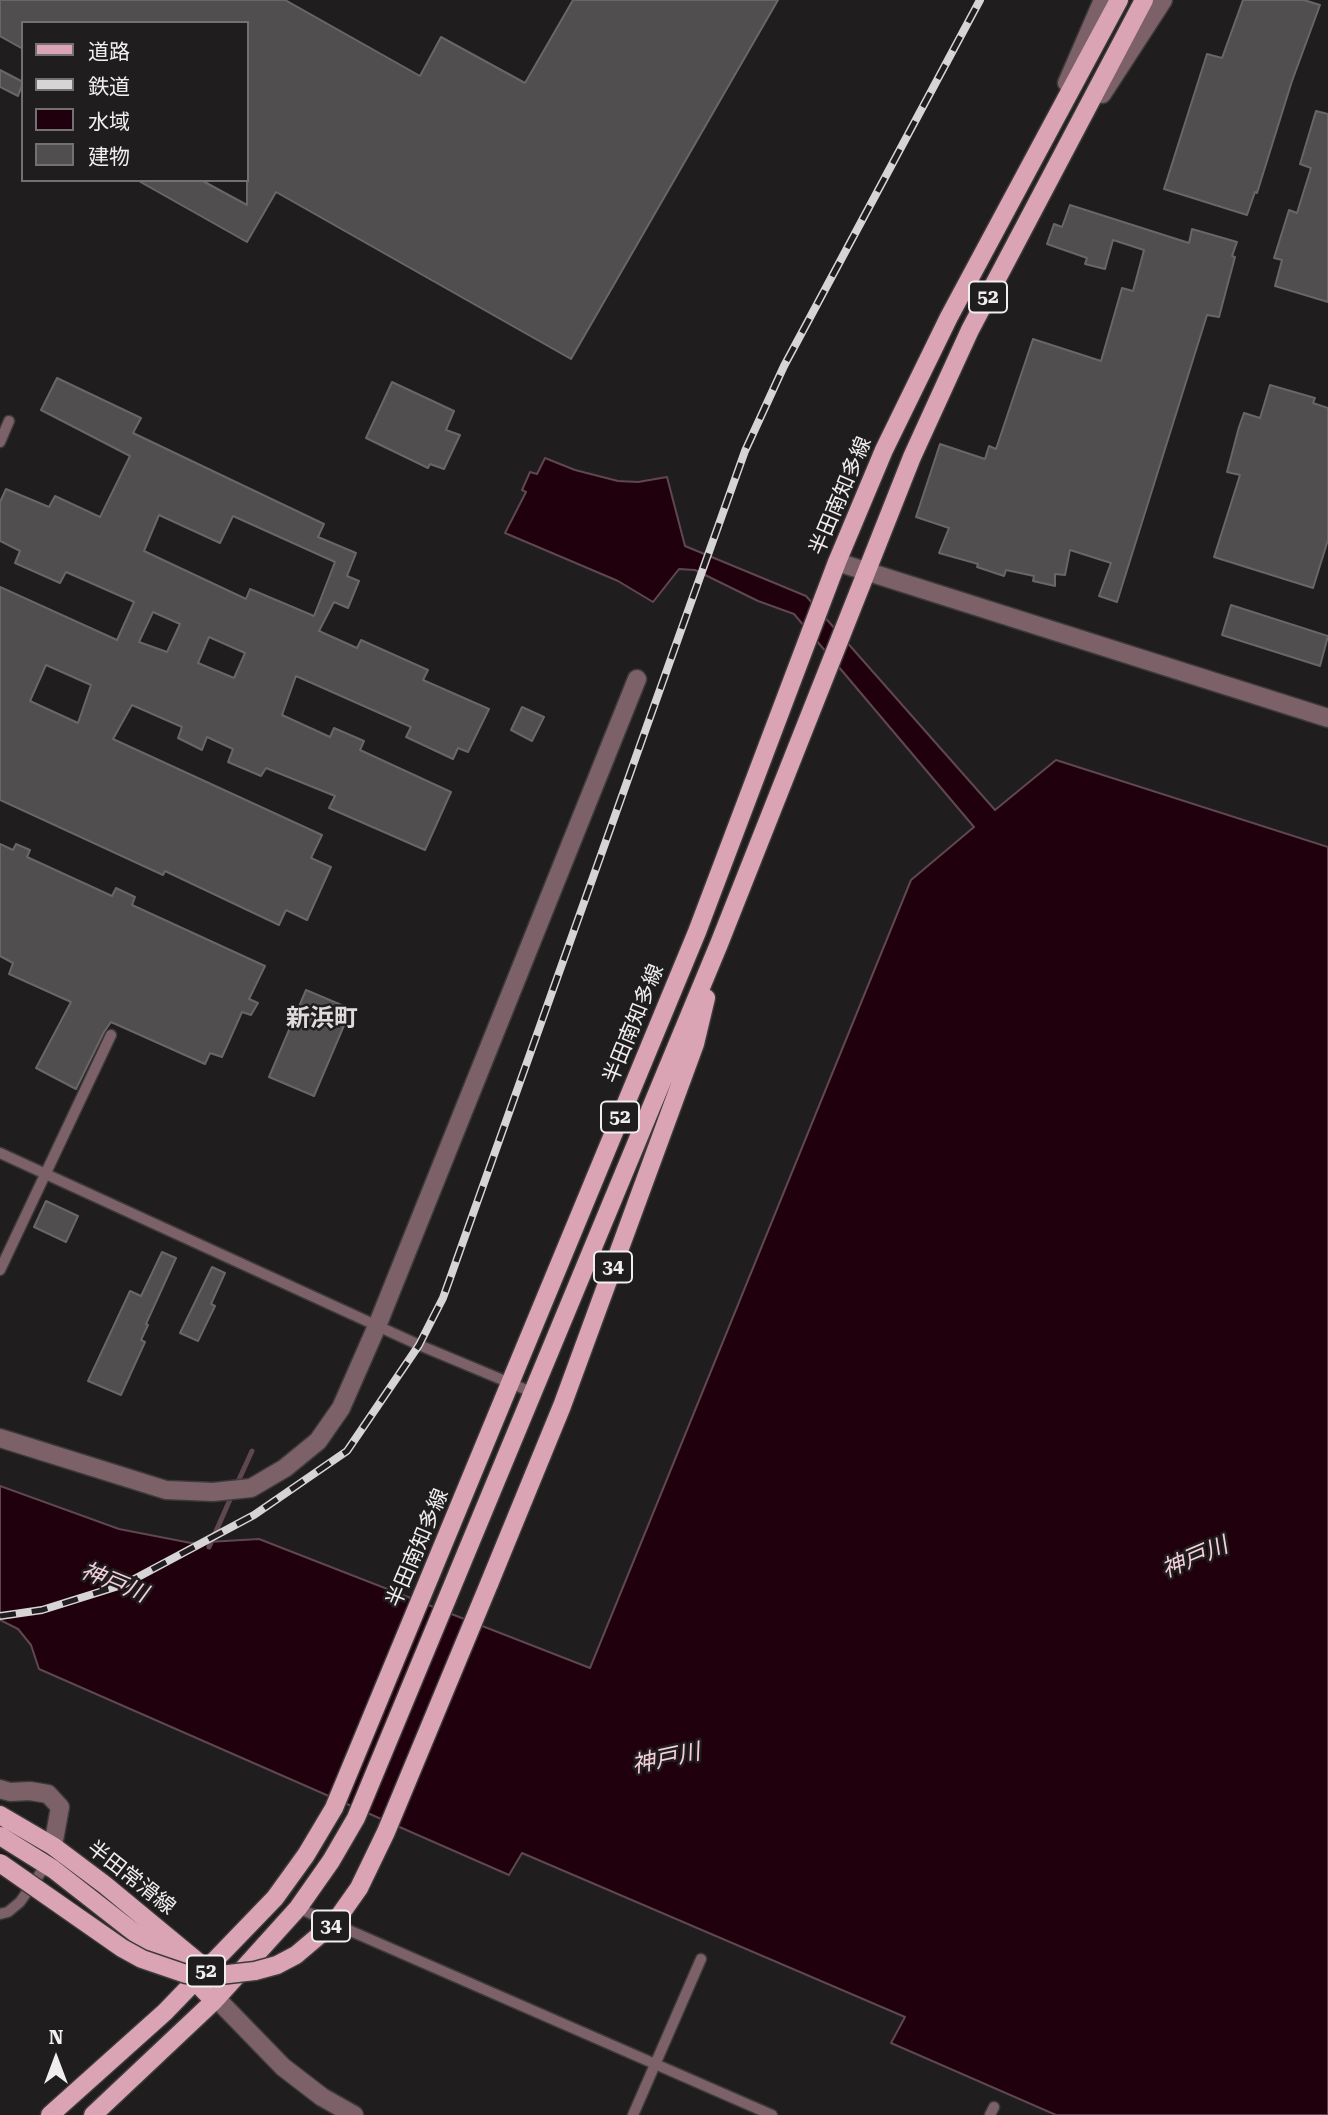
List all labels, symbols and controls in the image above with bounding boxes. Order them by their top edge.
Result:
legend [21,21,248,182]
text: 道路 [88,40,130,64]
text: 鉄道 [88,75,130,99]
text: 水域 [88,110,130,134]
text: 建物 [88,145,130,169]
road number: 52 [969,282,1007,312]
street label: 半田南知多線 [805,433,877,559]
street label: 半田南知多線 [599,961,669,1087]
district label: 新浜町 [286,1005,358,1033]
road number: 52 [601,1102,639,1133]
road number: 34 [594,1252,632,1282]
street label: 半田南知多線 [382,1485,454,1611]
water label: 神戸川 [1158,1532,1232,1584]
water label: 神戸川 [77,1557,151,1609]
water label: 神戸川 [629,1738,703,1780]
street label: 半田常滑線 [82,1836,180,1920]
road number: 34 [312,1910,350,1942]
road number: 52 [187,1955,225,1986]
north arrow [21,2024,91,2094]
text: N [49,2026,63,2049]

